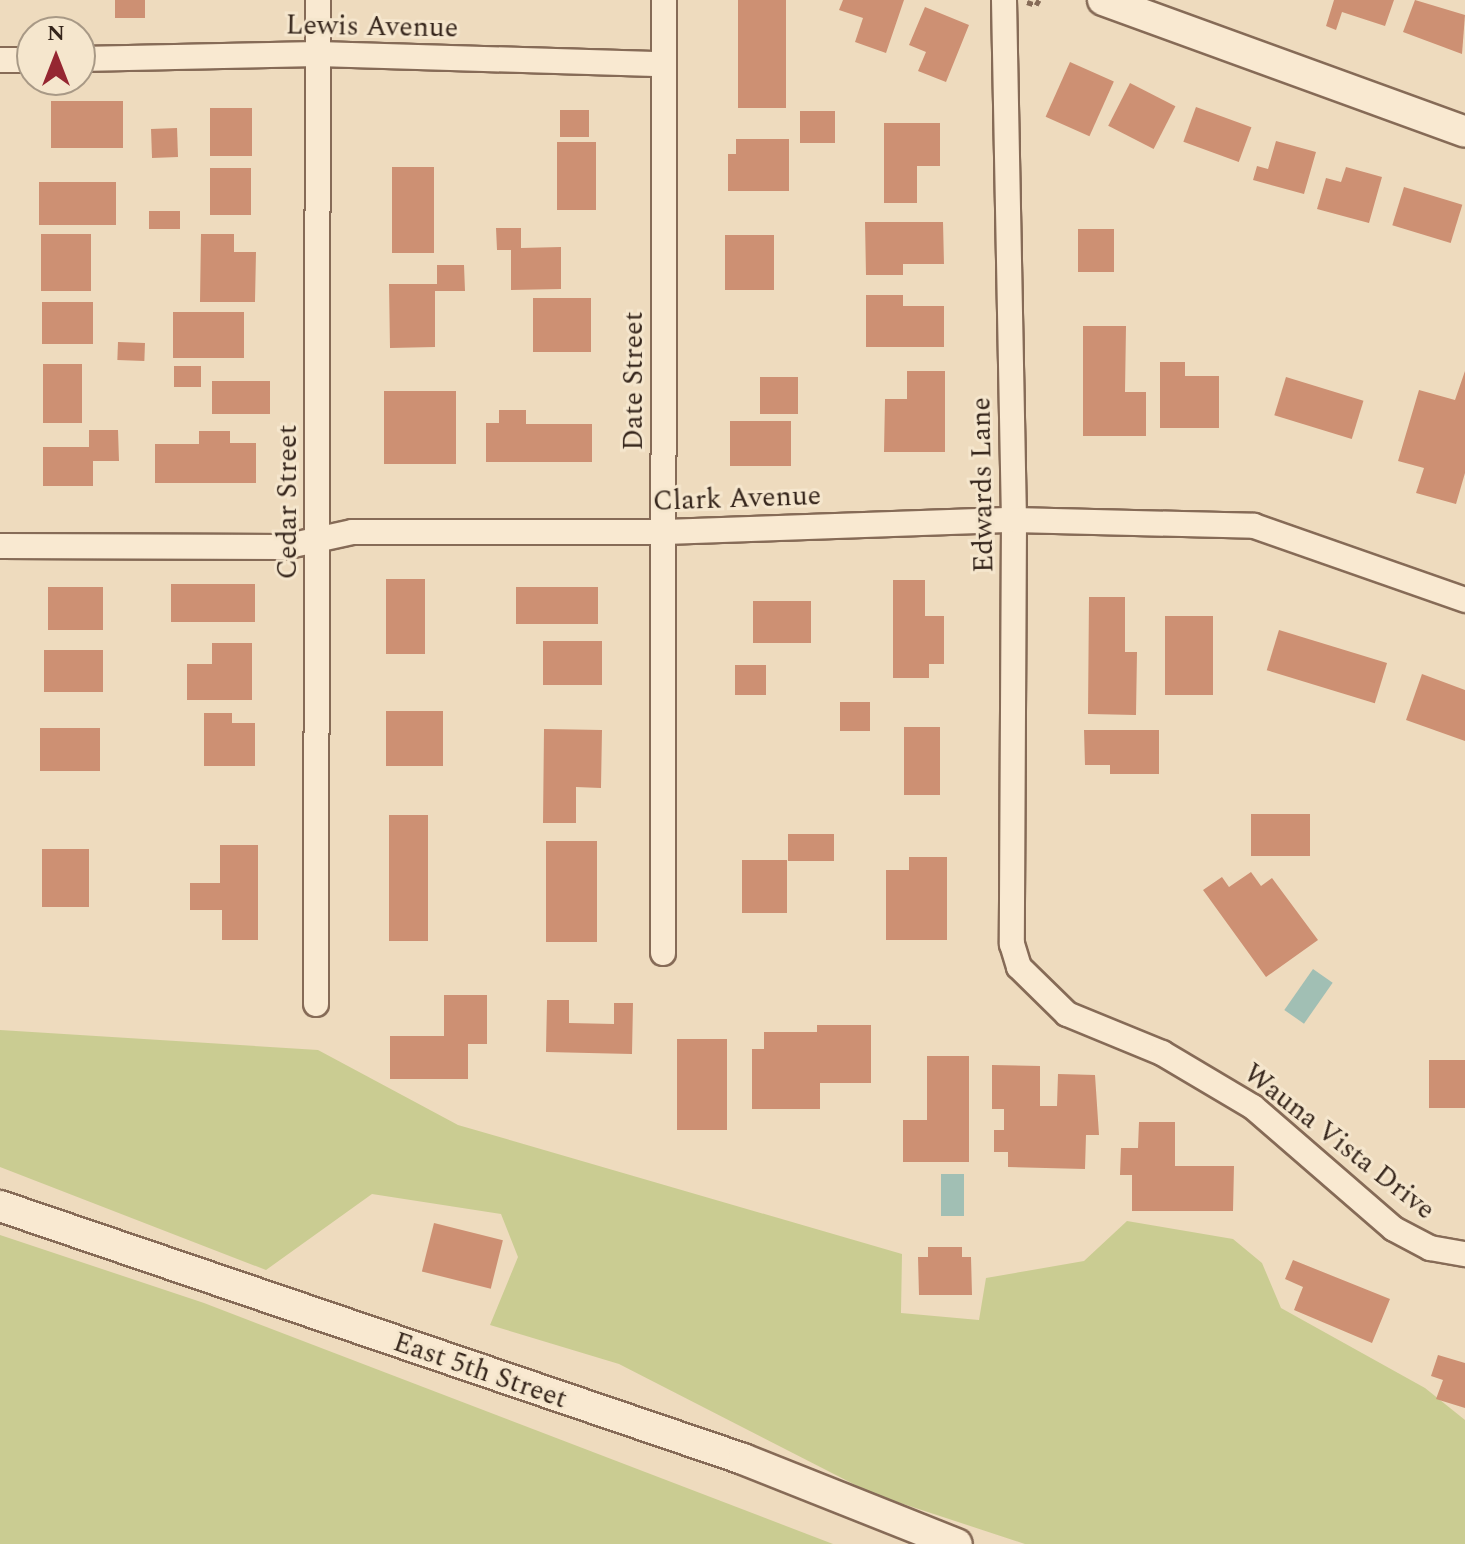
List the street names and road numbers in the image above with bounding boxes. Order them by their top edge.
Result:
street label: Lewis Avenue [285,9,459,45]
street label: Date Street [617,311,651,451]
street label: Edwards Lane [965,397,1001,573]
street label: Cedar Street [271,425,305,579]
street label: Clark Avenue [652,479,822,519]
street label: Wauna Vista Drive [1237,1057,1441,1227]
street label: East 5th Street [389,1326,571,1416]

